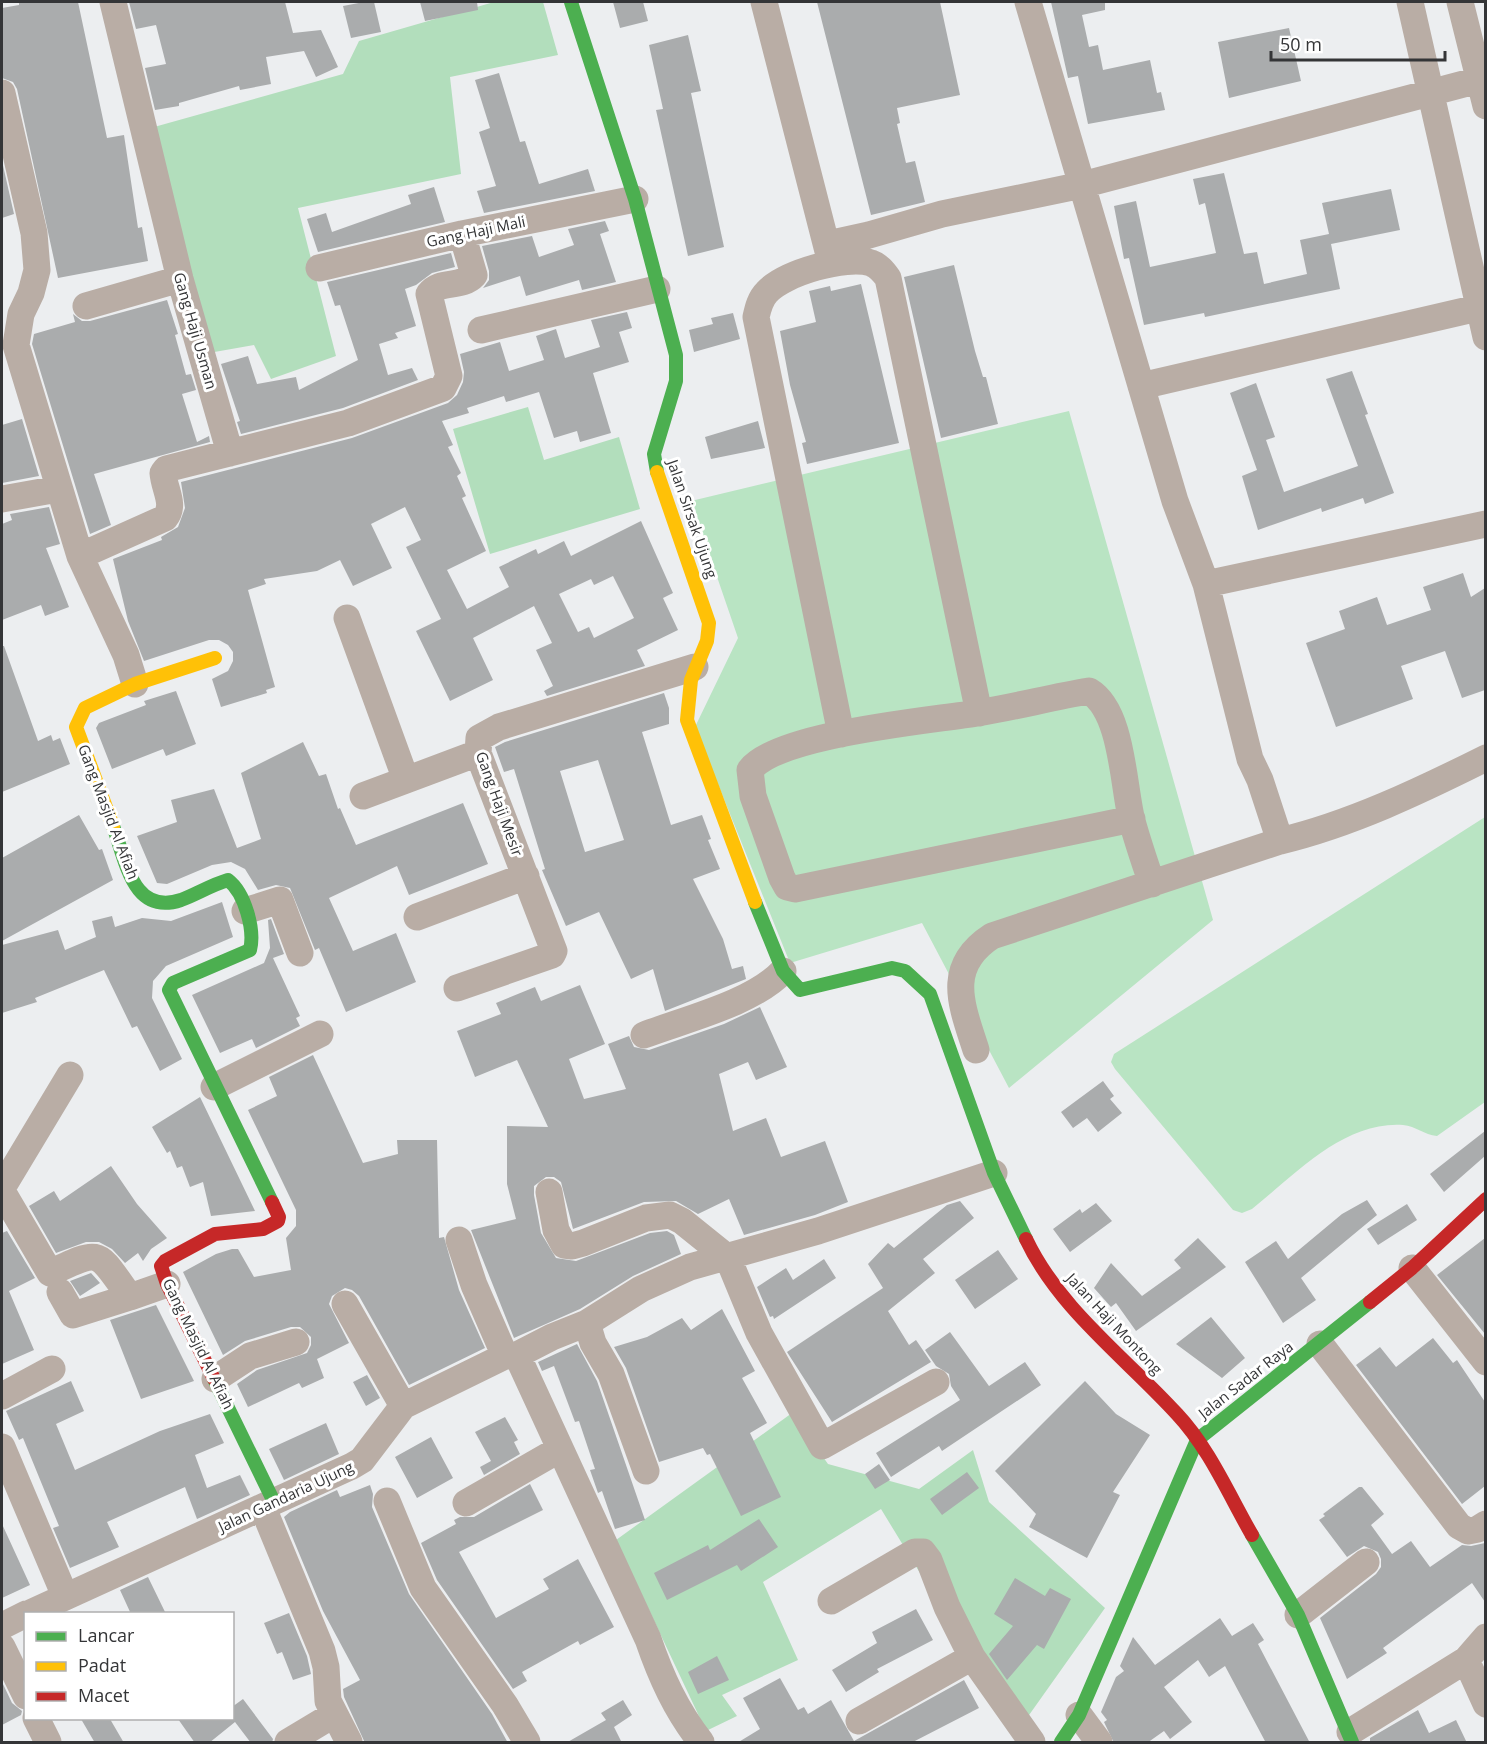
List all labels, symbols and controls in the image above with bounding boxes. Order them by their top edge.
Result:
scale bar [1271,24,1445,62]
text: 50 m [1280,32,1322,56]
street label: Gang Haji Mali [424,211,527,251]
street label: Gang Haji Usman [170,270,222,392]
street label: Jalan Sirsak Ujung [663,455,723,581]
street label: Gang Masjid Al Afiah [74,741,144,882]
street label: Gang Haji Mesir [472,748,528,859]
street label: Jalan Haji Montong [1061,1267,1167,1378]
street label: Gang Masjid Al Afiah [159,1275,239,1412]
street label: Jalan Sadar Raya [1192,1336,1297,1424]
street label: Jalan Gandaria Ujung [213,1456,356,1537]
legend [24,1612,234,1720]
text: Lancar [78,1623,135,1647]
text: Padat [78,1653,126,1677]
text: Macet [78,1683,129,1707]

